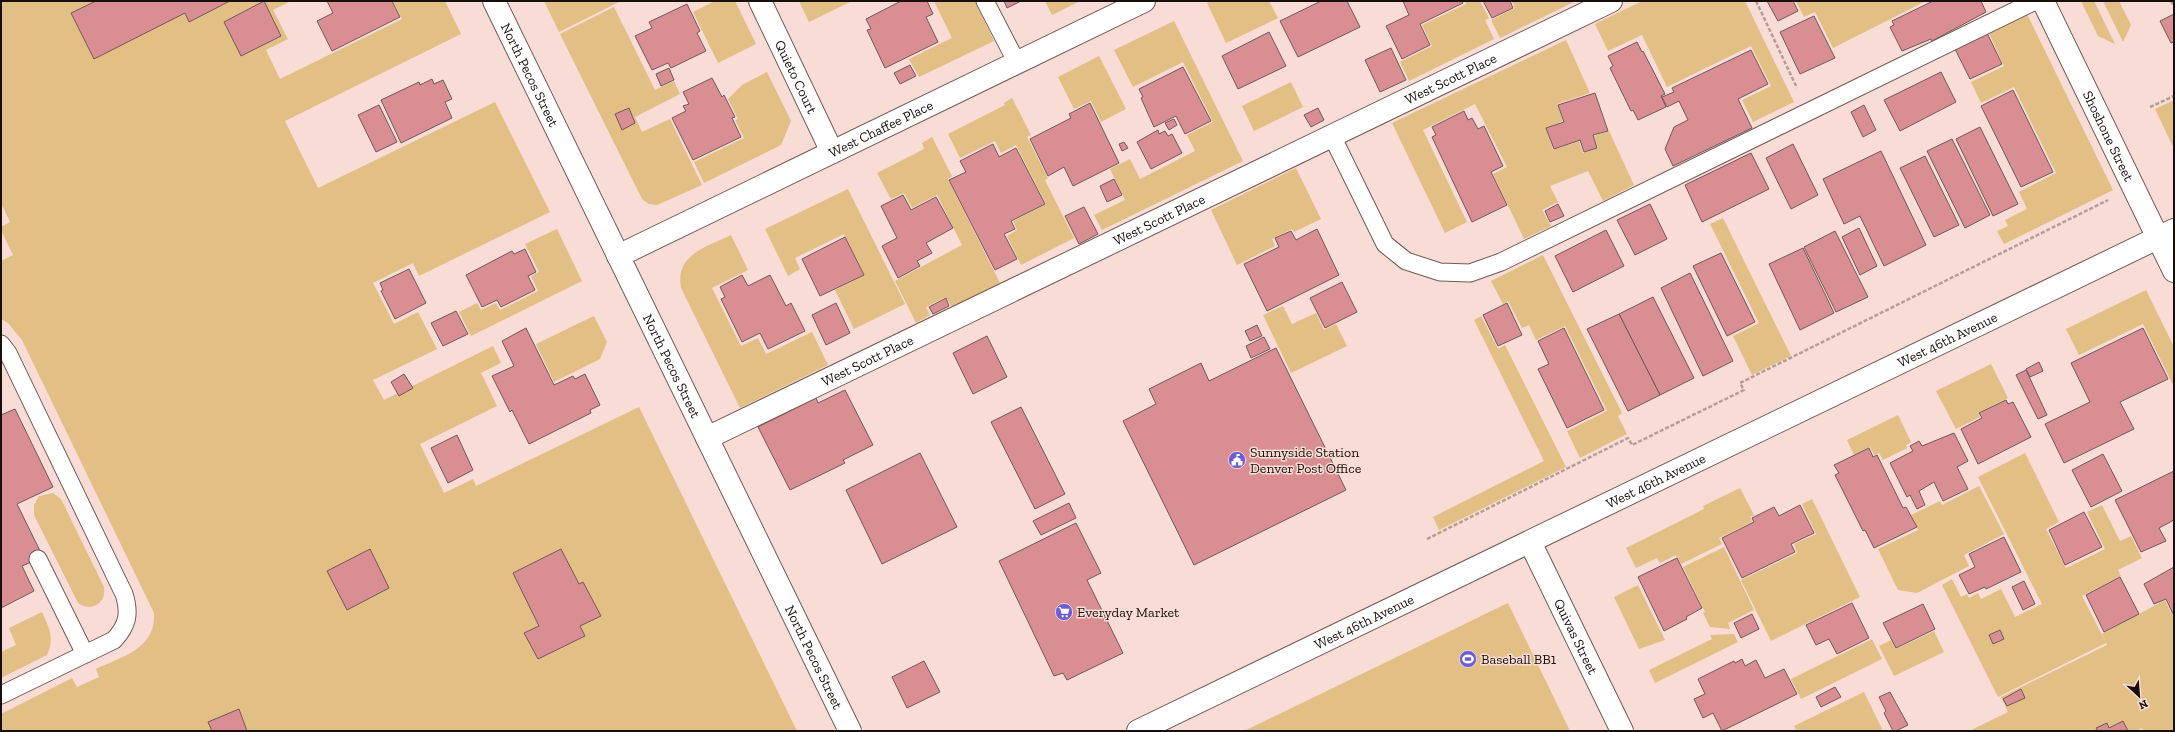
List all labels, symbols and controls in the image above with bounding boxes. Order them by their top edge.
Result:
street label: North Pecos Street [497,20,563,130]
street label: Quieto Court [771,37,821,117]
street label: West Scott Place [1402,49,1500,108]
street label: Shoshone Street [2079,88,2138,185]
street label: West Chaffee Place [826,96,936,161]
street label: West Scott Place [1110,190,1208,249]
street label: West 46th Avenue [1895,308,2000,371]
street label: North Pecos Street [639,311,705,421]
street label: West Scott Place [819,331,916,390]
place label: Sunnyside Station Denver Post Office [1250,444,1362,477]
street label: West 46th Avenue [1603,449,1709,512]
public building icon: Sunnyside Station Denver Post Office [1227,450,1247,470]
street label: West 46th Avenue [1311,590,1417,653]
street label: Quivas Street [1550,596,1602,678]
street label: North Pecos Street [781,602,847,713]
supermarket icon: Everyday Market [1054,602,1074,622]
place label: Everyday Market [1077,604,1180,621]
sports icon: Baseball BB1 [1458,649,1478,669]
place label: Baseball BB1 [1481,651,1557,668]
north arrow [2119,676,2159,716]
text: N [2136,697,2150,712]

